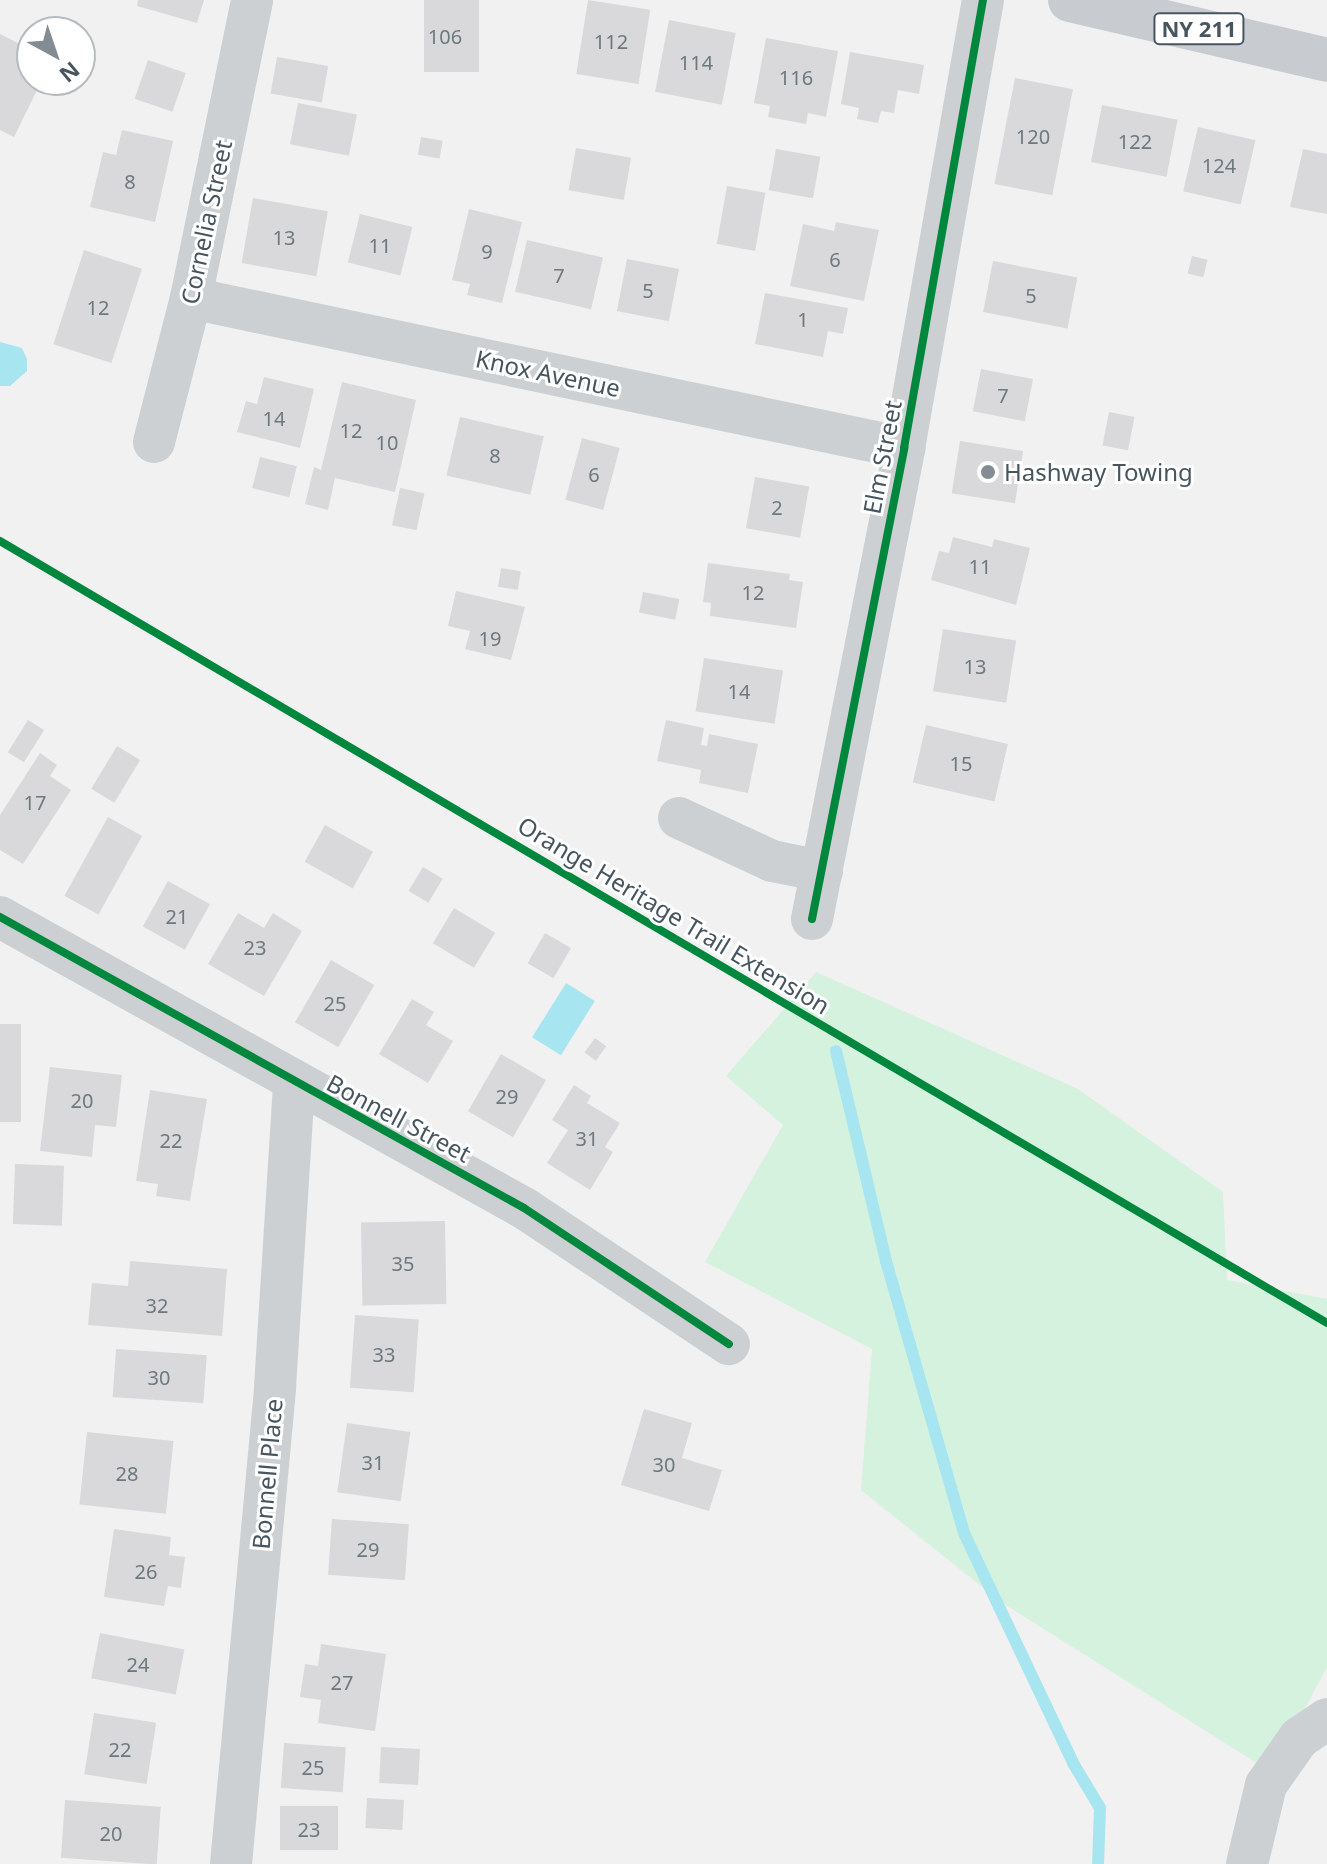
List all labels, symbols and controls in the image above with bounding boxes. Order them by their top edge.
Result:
road number: NY 211 [1153,11,1245,47]
north arrow [16,16,96,96]
house number: 106 [428,24,462,48]
house number: 112 [594,29,628,53]
house number: 114 [679,50,713,74]
text: N [54,56,87,90]
house number: 116 [779,65,813,89]
house number: 120 [1016,124,1050,148]
house number: 122 [1118,129,1152,153]
street label: Cornelia Street [175,137,237,307]
house number: 124 [1202,153,1236,177]
house number: 8 [124,169,136,193]
house number: 13 [273,225,295,249]
house number: 11 [369,233,391,257]
house number: 9 [481,239,493,263]
house number: 6 [829,247,841,271]
house number: 7 [553,263,565,287]
house number: 5 [642,278,654,302]
house number: 5 [1025,283,1037,307]
house number: 12 [87,295,109,319]
house number: 1 [797,307,809,331]
street label: Knox Avenue [473,344,623,402]
house number: 7 [997,383,1009,407]
street label: Elm Street [857,398,907,516]
house number: 14 [263,406,285,430]
house number: 12 [340,418,362,442]
house number: 10 [376,430,398,454]
house number: 8 [489,443,501,467]
place label: Hashway Towing [1004,458,1193,486]
house number: 6 [588,462,600,486]
marker: Hashway Towing [979,463,997,481]
house number: 2 [771,495,783,519]
house number: 11 [969,554,991,578]
house number: 12 [742,580,764,604]
house number: 19 [479,626,501,650]
house number: 13 [964,654,986,678]
house number: 14 [728,679,750,703]
house number: 15 [950,751,972,775]
house number: 17 [24,790,46,814]
street label: Orange Heritage Trail Extension [513,810,835,1020]
house number: 21 [166,904,188,928]
house number: 23 [244,935,266,959]
house number: 25 [324,991,346,1015]
street label: Bonnell Street [322,1068,476,1168]
house number: 29 [496,1084,518,1108]
house number: 20 [71,1088,93,1112]
house number: 31 [576,1126,598,1150]
house number: 22 [160,1128,182,1152]
house number: 35 [392,1251,414,1275]
house number: 32 [146,1293,168,1317]
house number: 33 [373,1342,395,1366]
house number: 30 [148,1365,170,1389]
street label: Bonnell Place [246,1397,288,1551]
house number: 31 [362,1450,384,1474]
house number: 30 [653,1452,675,1476]
house number: 28 [116,1461,138,1485]
house number: 29 [357,1537,379,1561]
house number: 26 [135,1559,157,1583]
house number: 24 [127,1652,149,1676]
house number: 27 [331,1670,353,1694]
house number: 22 [109,1737,131,1761]
house number: 25 [302,1755,324,1779]
house number: 23 [298,1817,320,1841]
house number: 20 [100,1821,122,1845]

